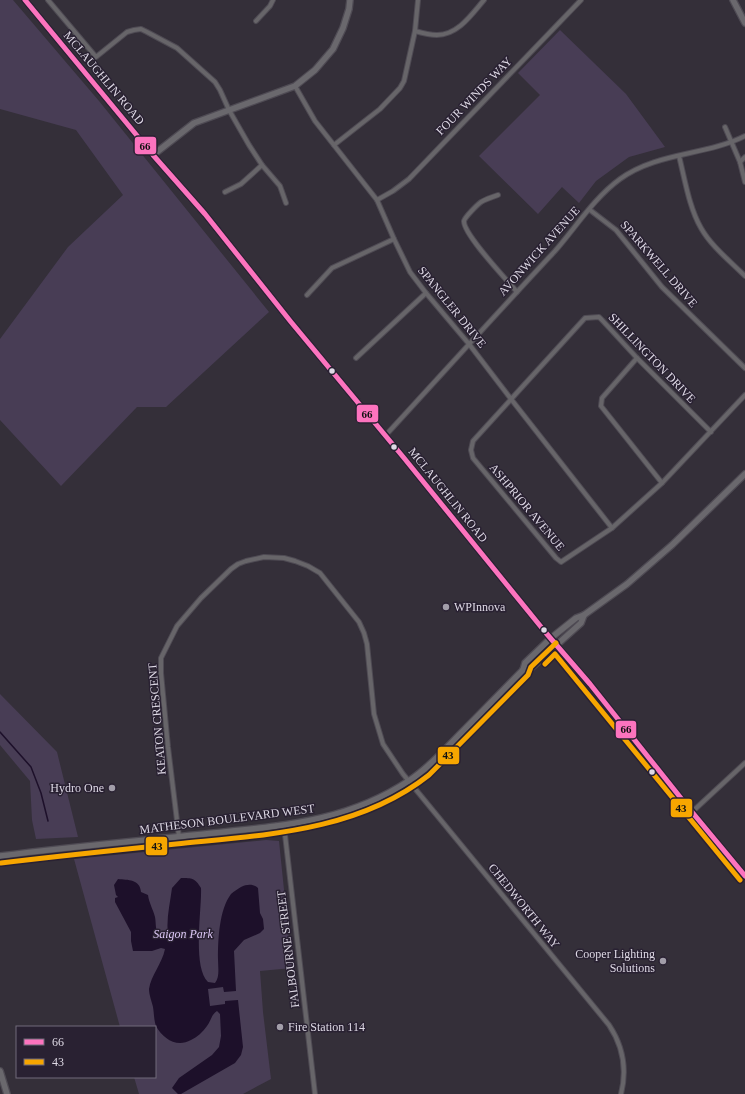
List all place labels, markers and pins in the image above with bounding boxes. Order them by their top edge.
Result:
unlabelled marker [327,366,337,376]
unlabelled marker [389,442,399,452]
place label: WPInnova [454,600,506,614]
marker: WPInnova [441,602,451,612]
unlabelled marker [539,625,549,635]
unlabelled marker [647,767,657,777]
place label: Hydro One [50,781,104,795]
marker: Hydro One [107,783,117,793]
place label: Cooper Lighting Solutions [575,947,655,975]
marker: Cooper Lighting Solutions [658,956,668,966]
place label: Fire Station 114 [288,1020,365,1034]
marker: Fire Station 114 [275,1022,285,1032]

